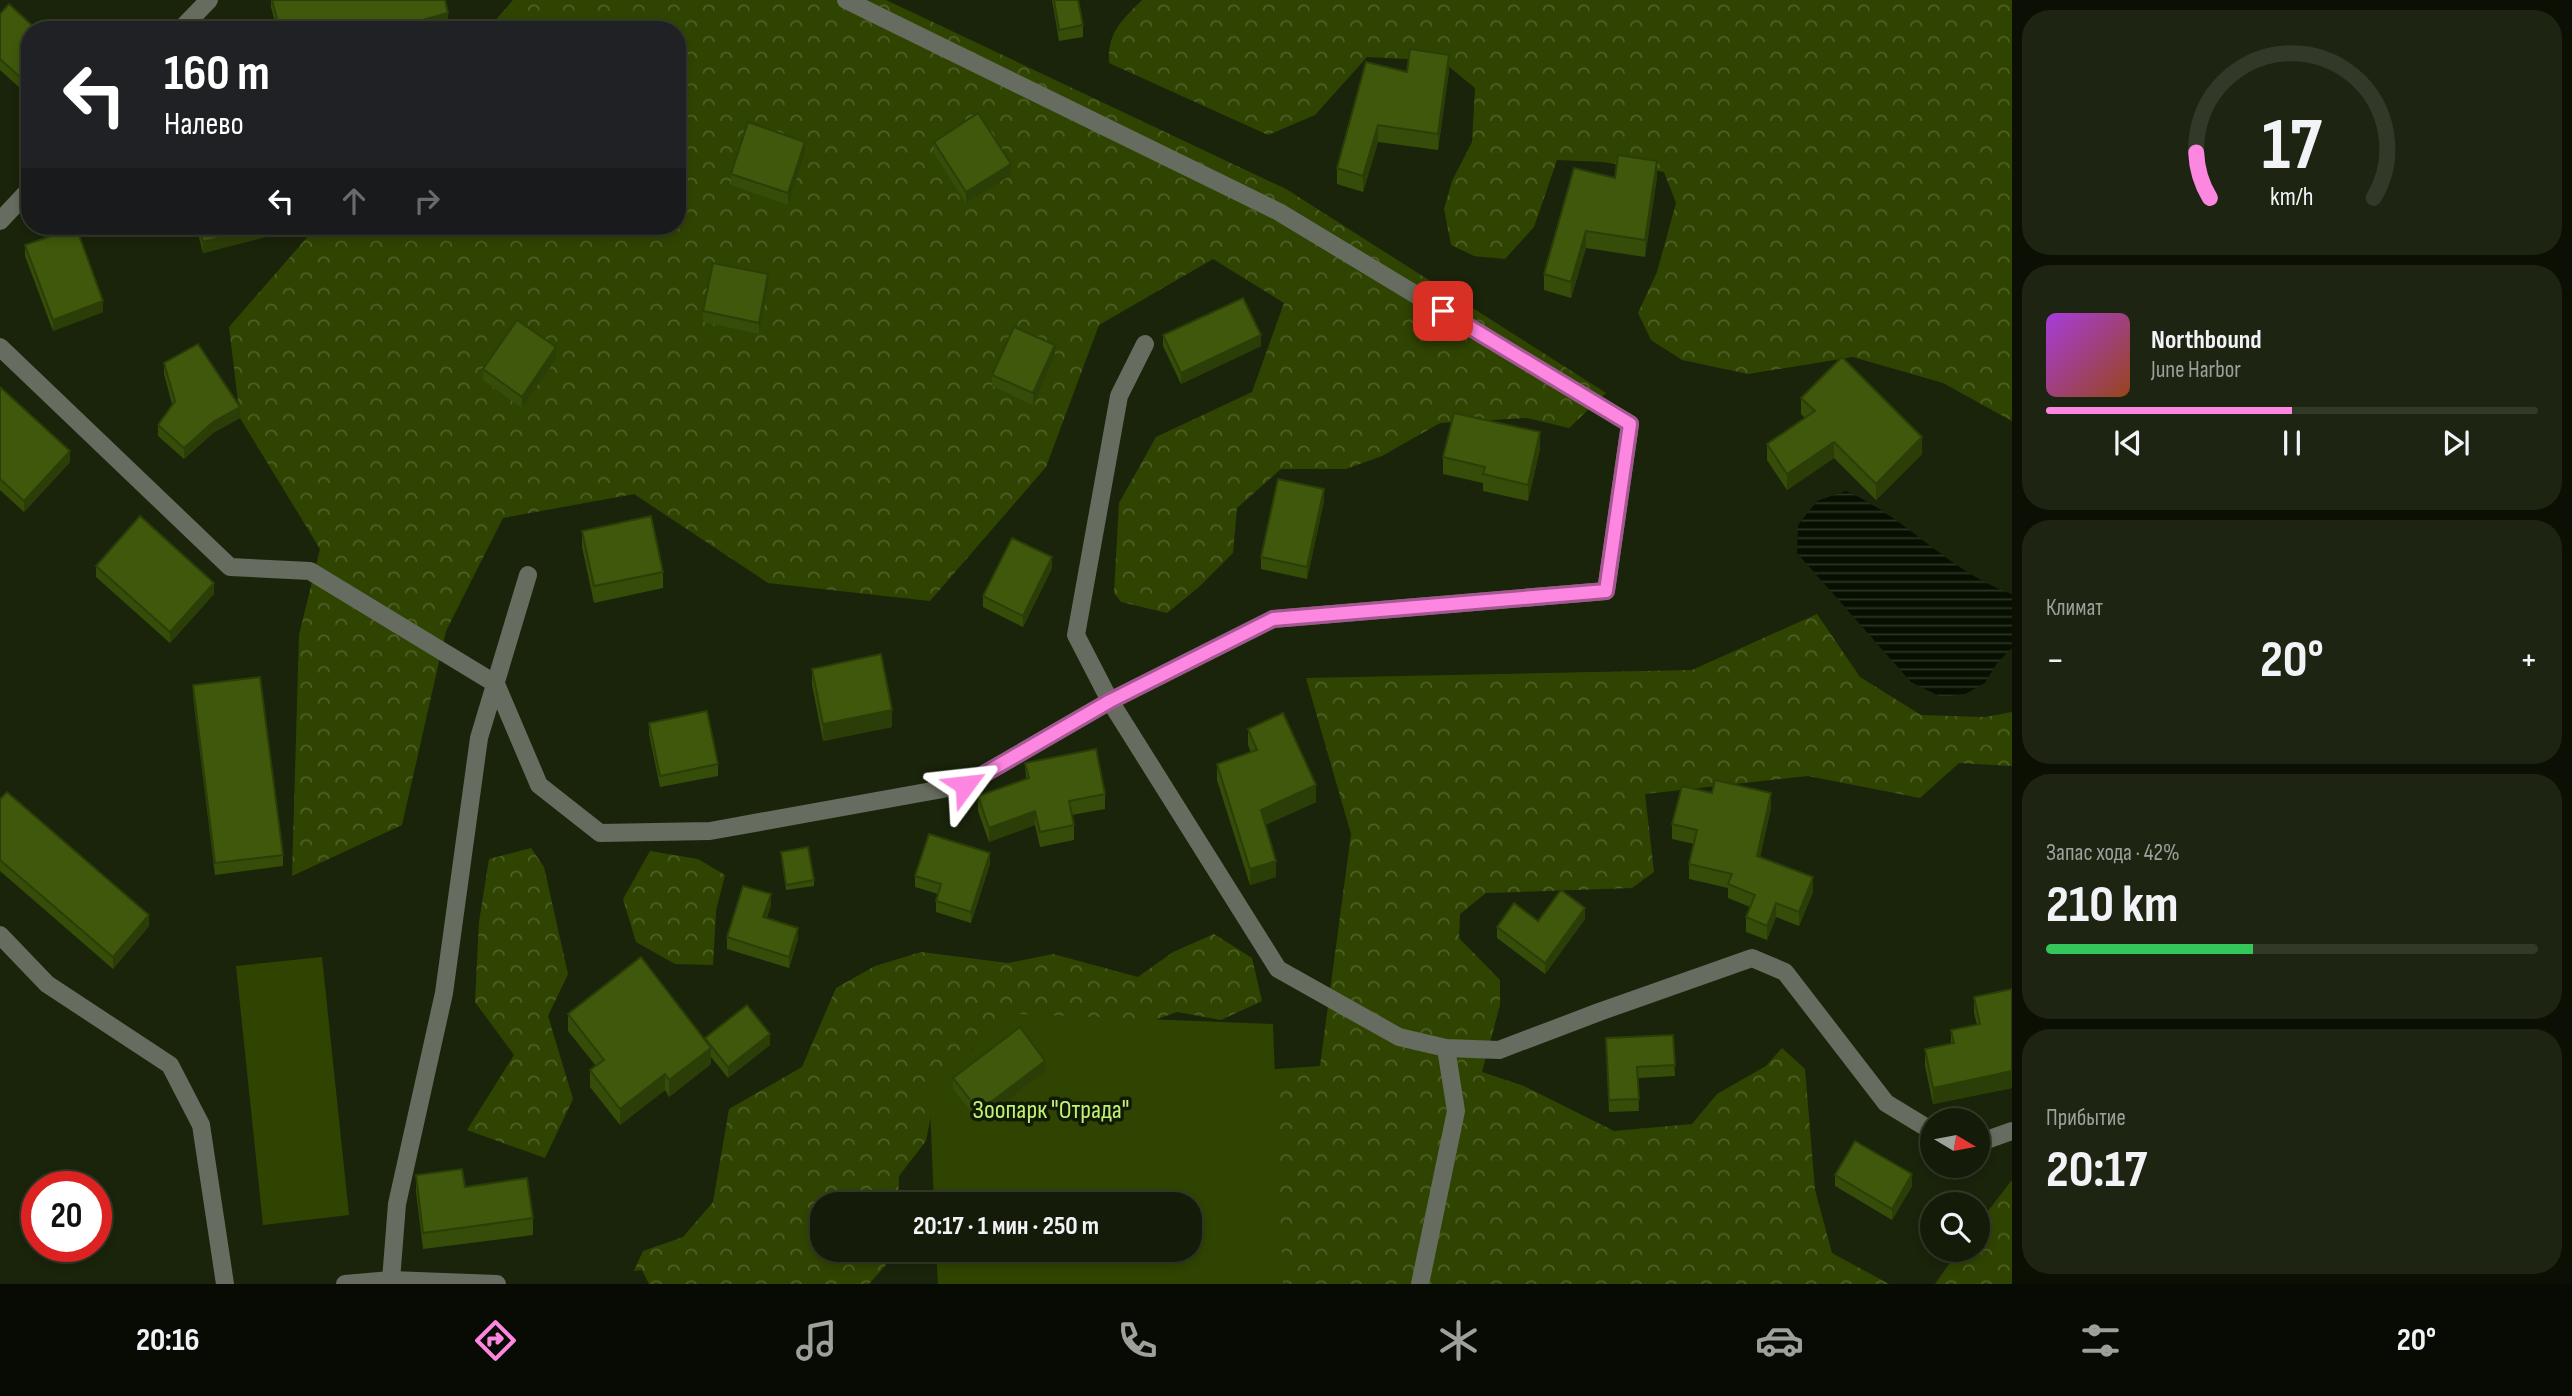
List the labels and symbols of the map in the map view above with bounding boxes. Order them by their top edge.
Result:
pin [1413,281,1473,341]
position arrow [928,748,1002,822]
park label: Зоопарк "Отрада" [973,1095,1129,1126]
north arrow [1920,1108,1990,1178]
speed limit sign: 20 [21,1171,112,1262]

